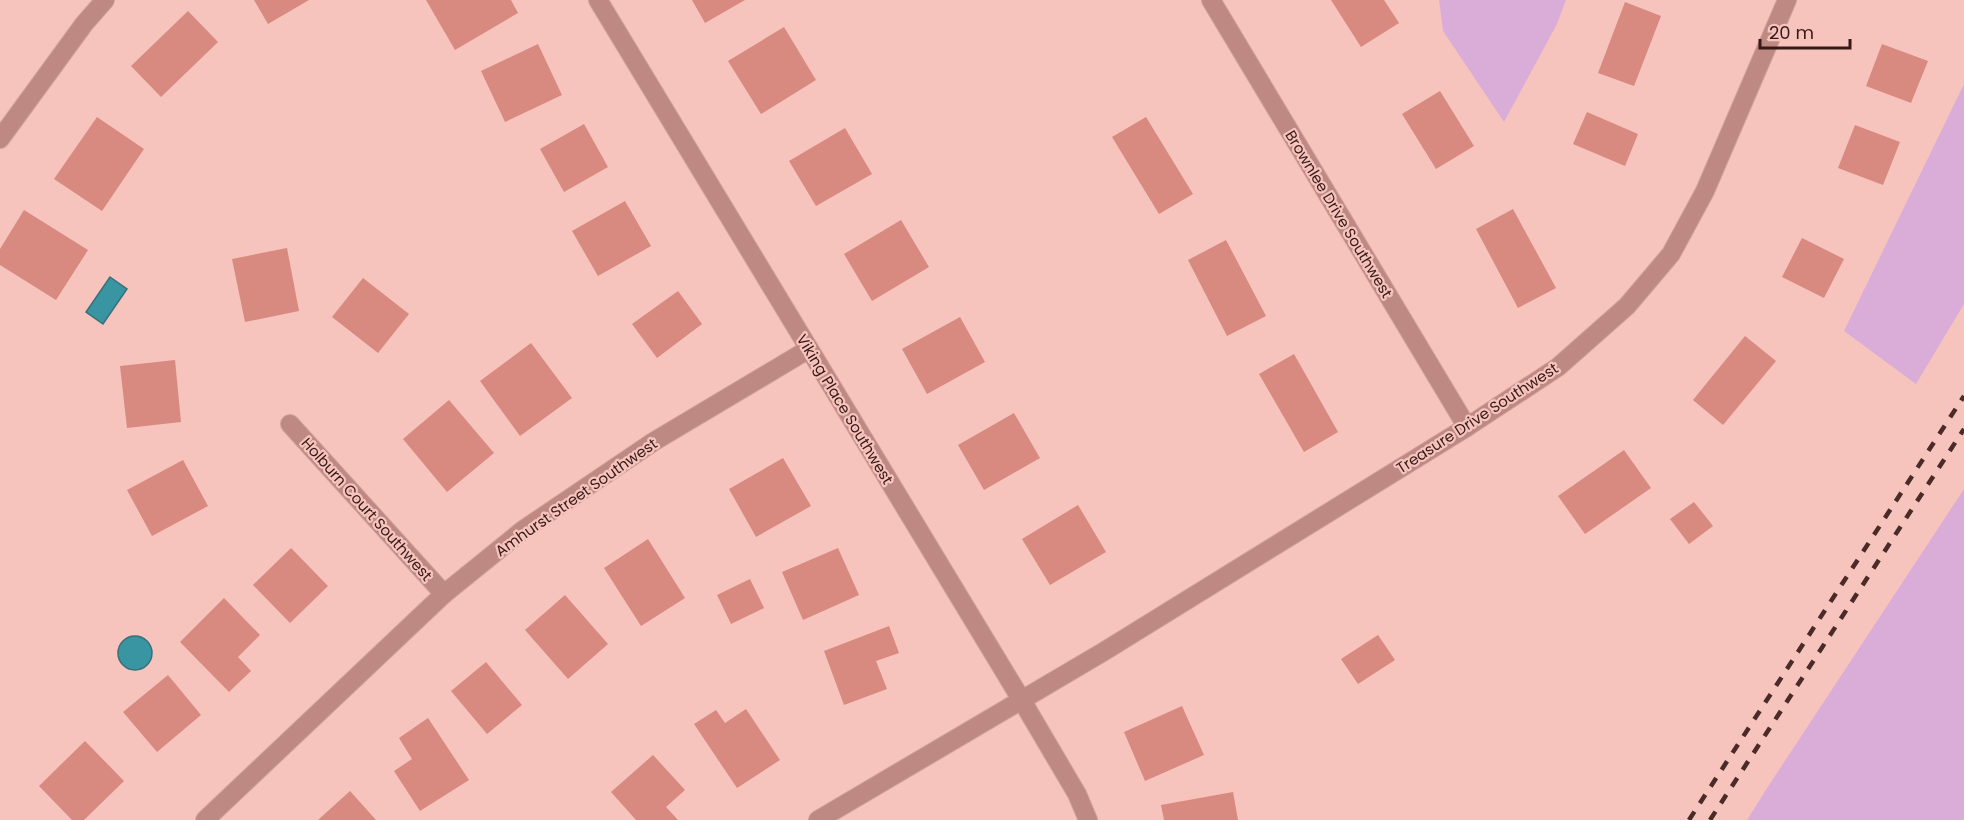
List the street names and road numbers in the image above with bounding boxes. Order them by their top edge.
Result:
street label: Brownlee Drive Southwest [1281,126,1397,302]
street label: Viking Place Southwest [792,330,898,488]
street label: Treasure Drive Southwest [1392,358,1562,478]
street label: Holburn Court Southwest [297,433,437,585]
street label: Amhurst Street Southwest [491,433,661,561]

